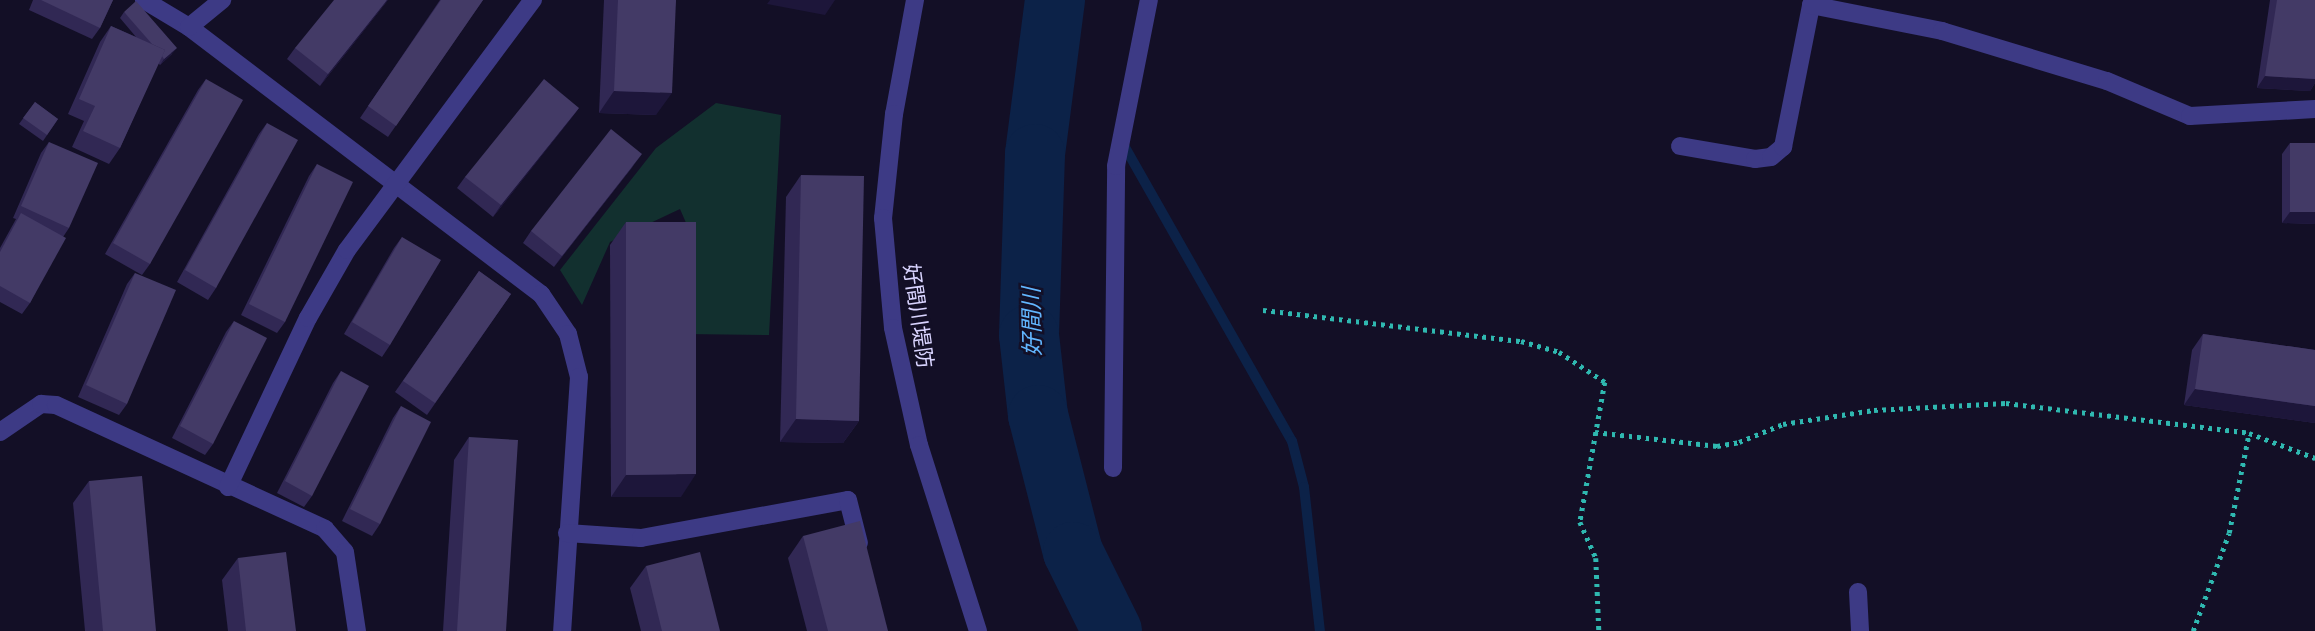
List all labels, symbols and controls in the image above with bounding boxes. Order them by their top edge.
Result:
street label: 好間川堤防 [898,262,938,370]
water label: 好間川 [1018,287,1046,357]

